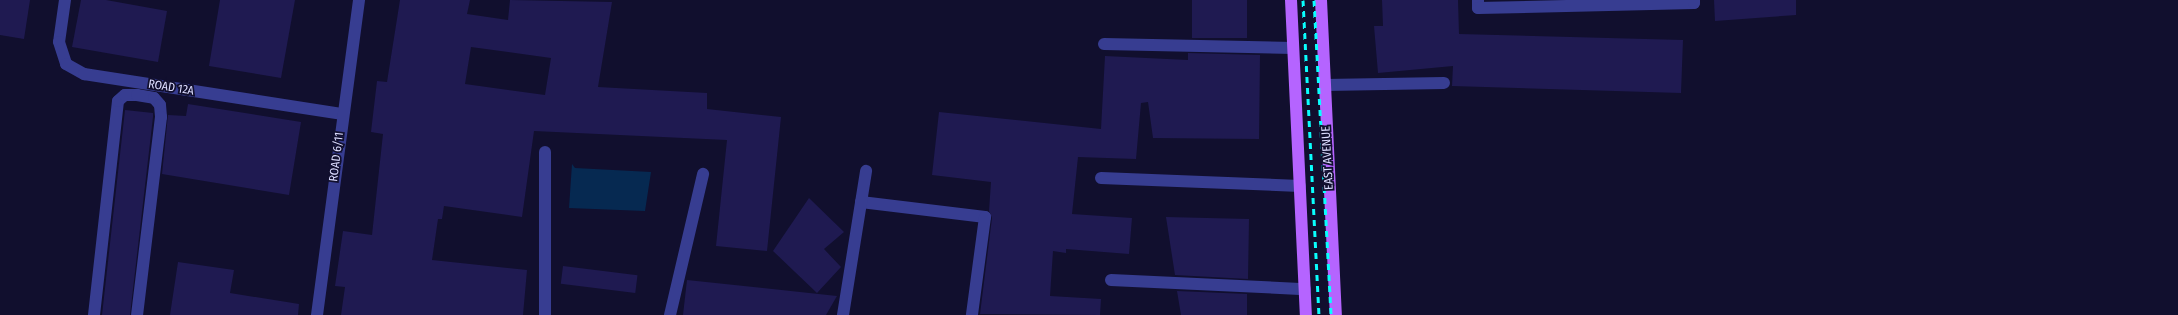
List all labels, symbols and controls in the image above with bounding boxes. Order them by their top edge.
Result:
street label: ROAD 12A [147,77,195,99]
street label: EAST AVENUE [1319,126,1337,190]
street label: ROAD 6/11 [327,131,347,183]

